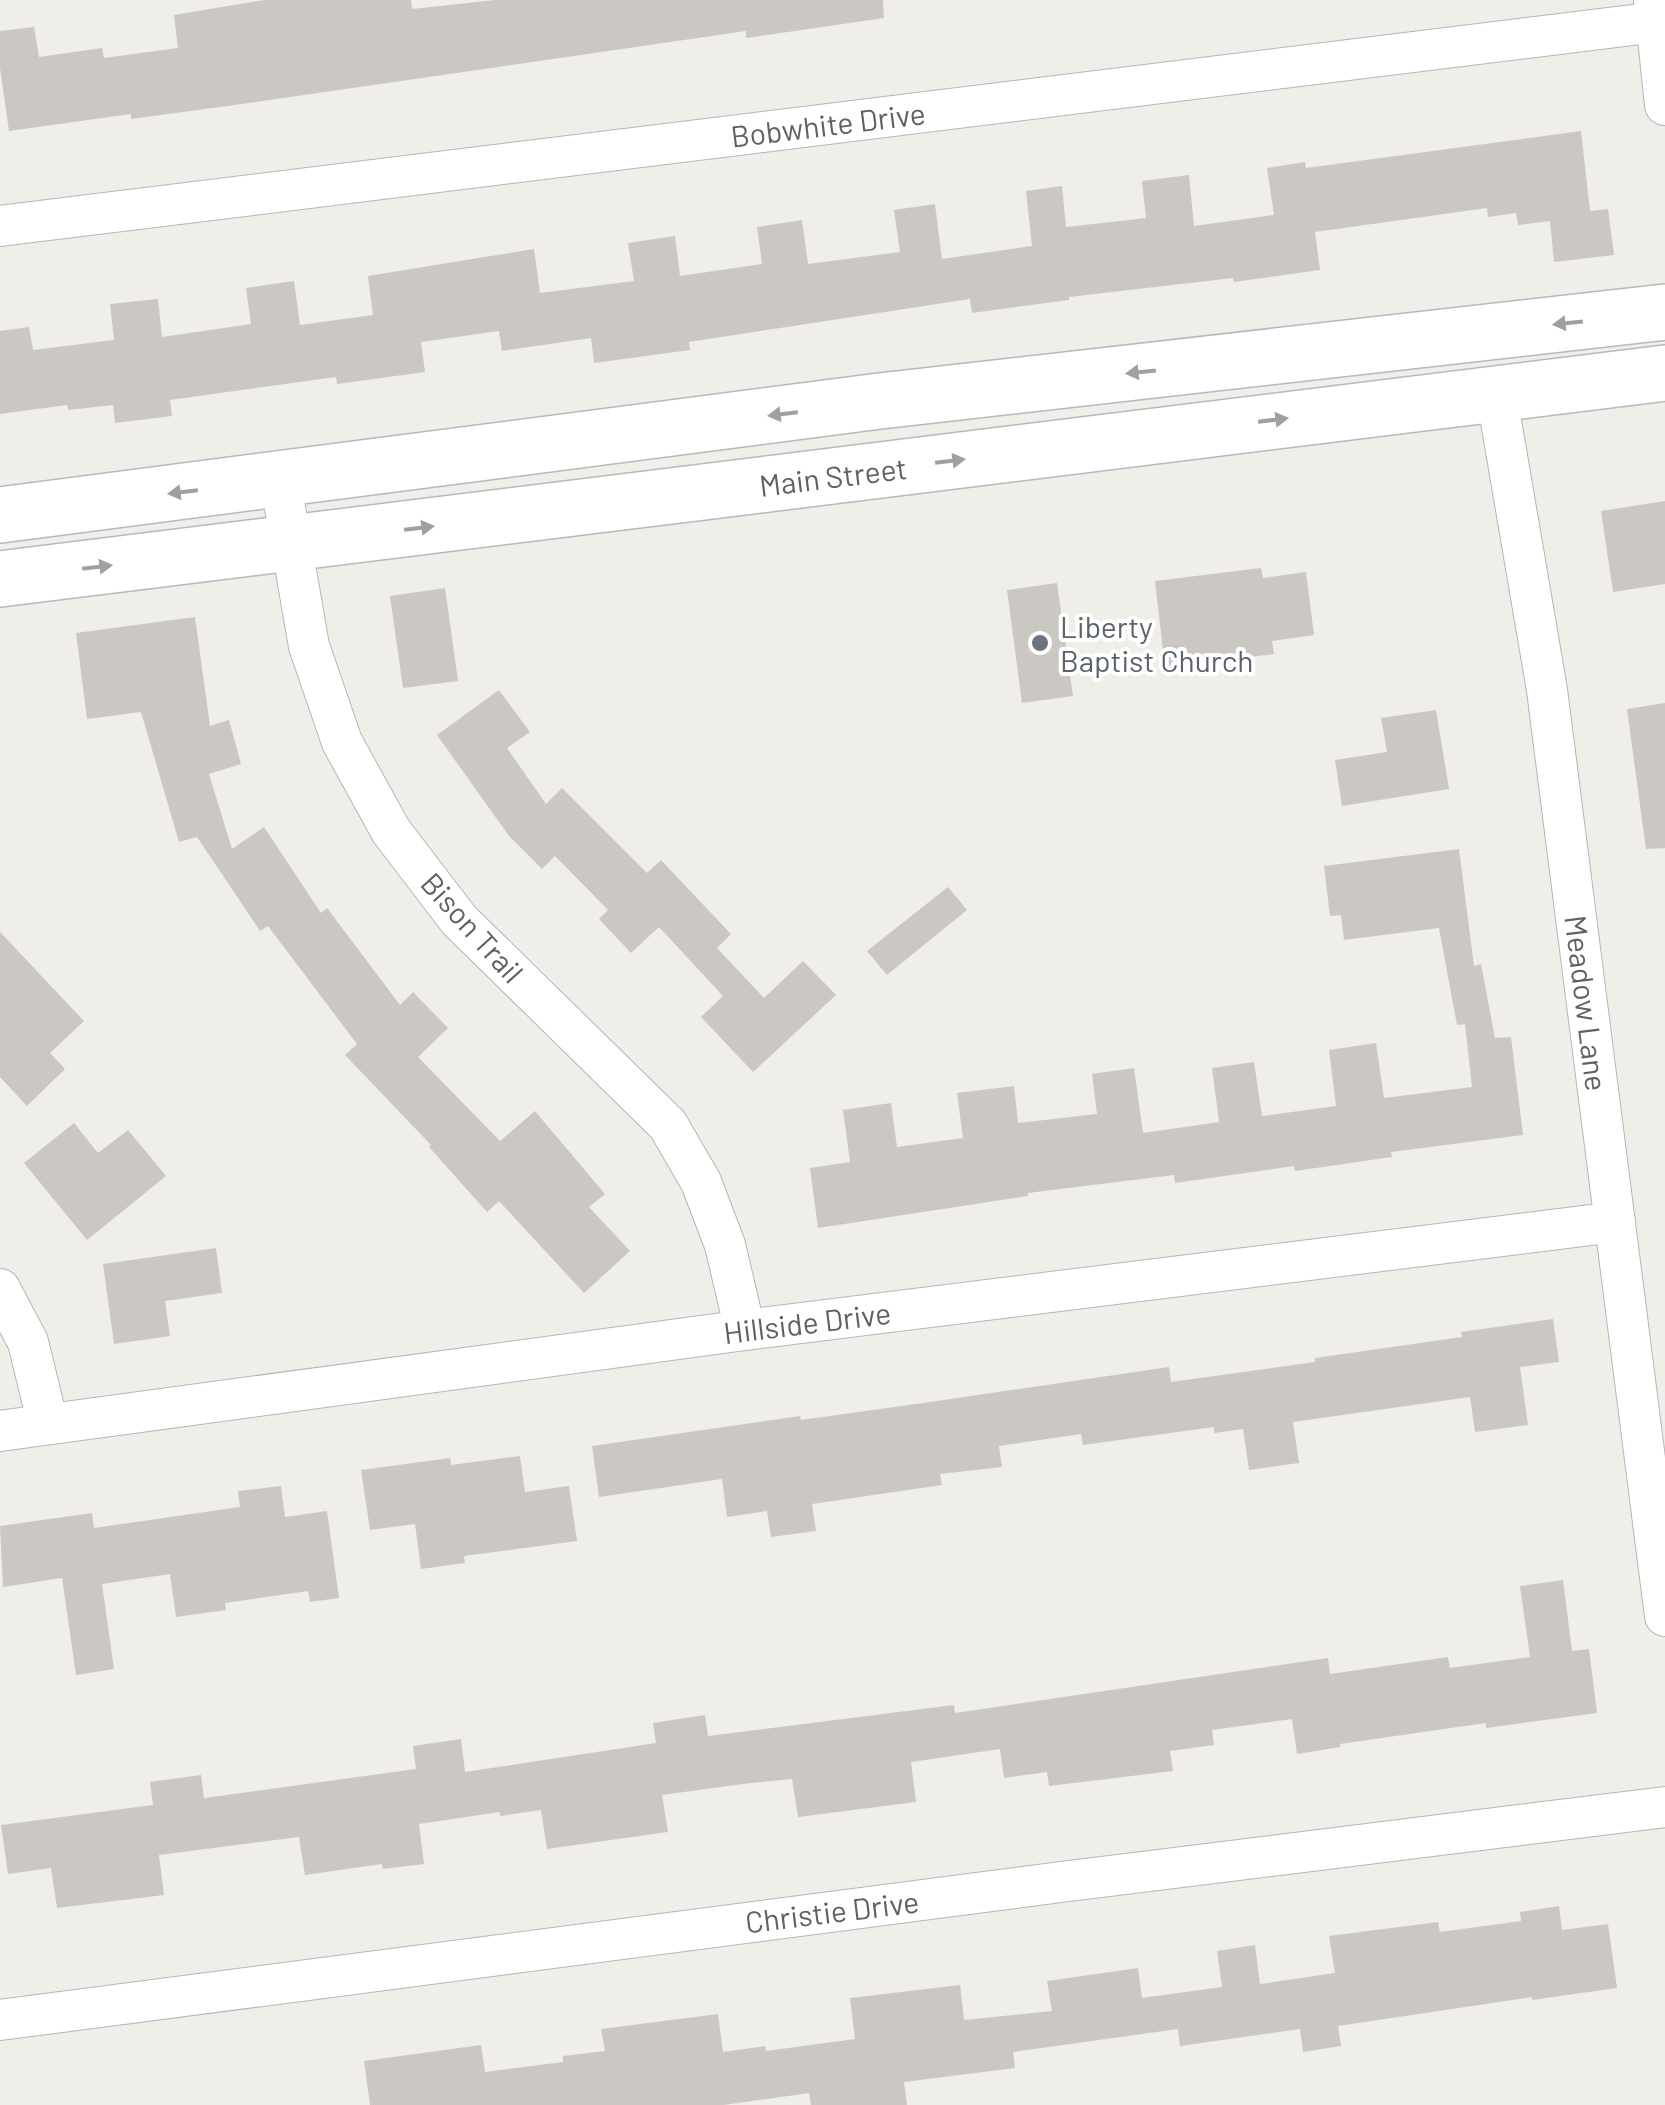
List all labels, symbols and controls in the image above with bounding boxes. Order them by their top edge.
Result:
street label: Bobwhite Drive [729,94,927,154]
one-way arrow [1552,315,1584,331]
one-way arrow [1124,364,1156,380]
one-way arrow [767,406,799,422]
one-way arrow [1257,412,1289,428]
street label: Main Street [757,449,909,503]
one-way arrow [935,453,967,469]
one-way arrow [167,484,199,500]
one-way arrow [404,520,436,536]
one-way arrow [81,559,113,575]
place label: Liberty Baptist Church [1060,608,1253,678]
marker: Liberty Baptist Church [1029,632,1051,654]
street label: Bison Trail [414,865,532,989]
street label: Meadow Lane [1558,913,1616,1093]
street label: Hillside Drive [721,1294,893,1350]
street label: Christie Drive [743,1882,921,1940]

